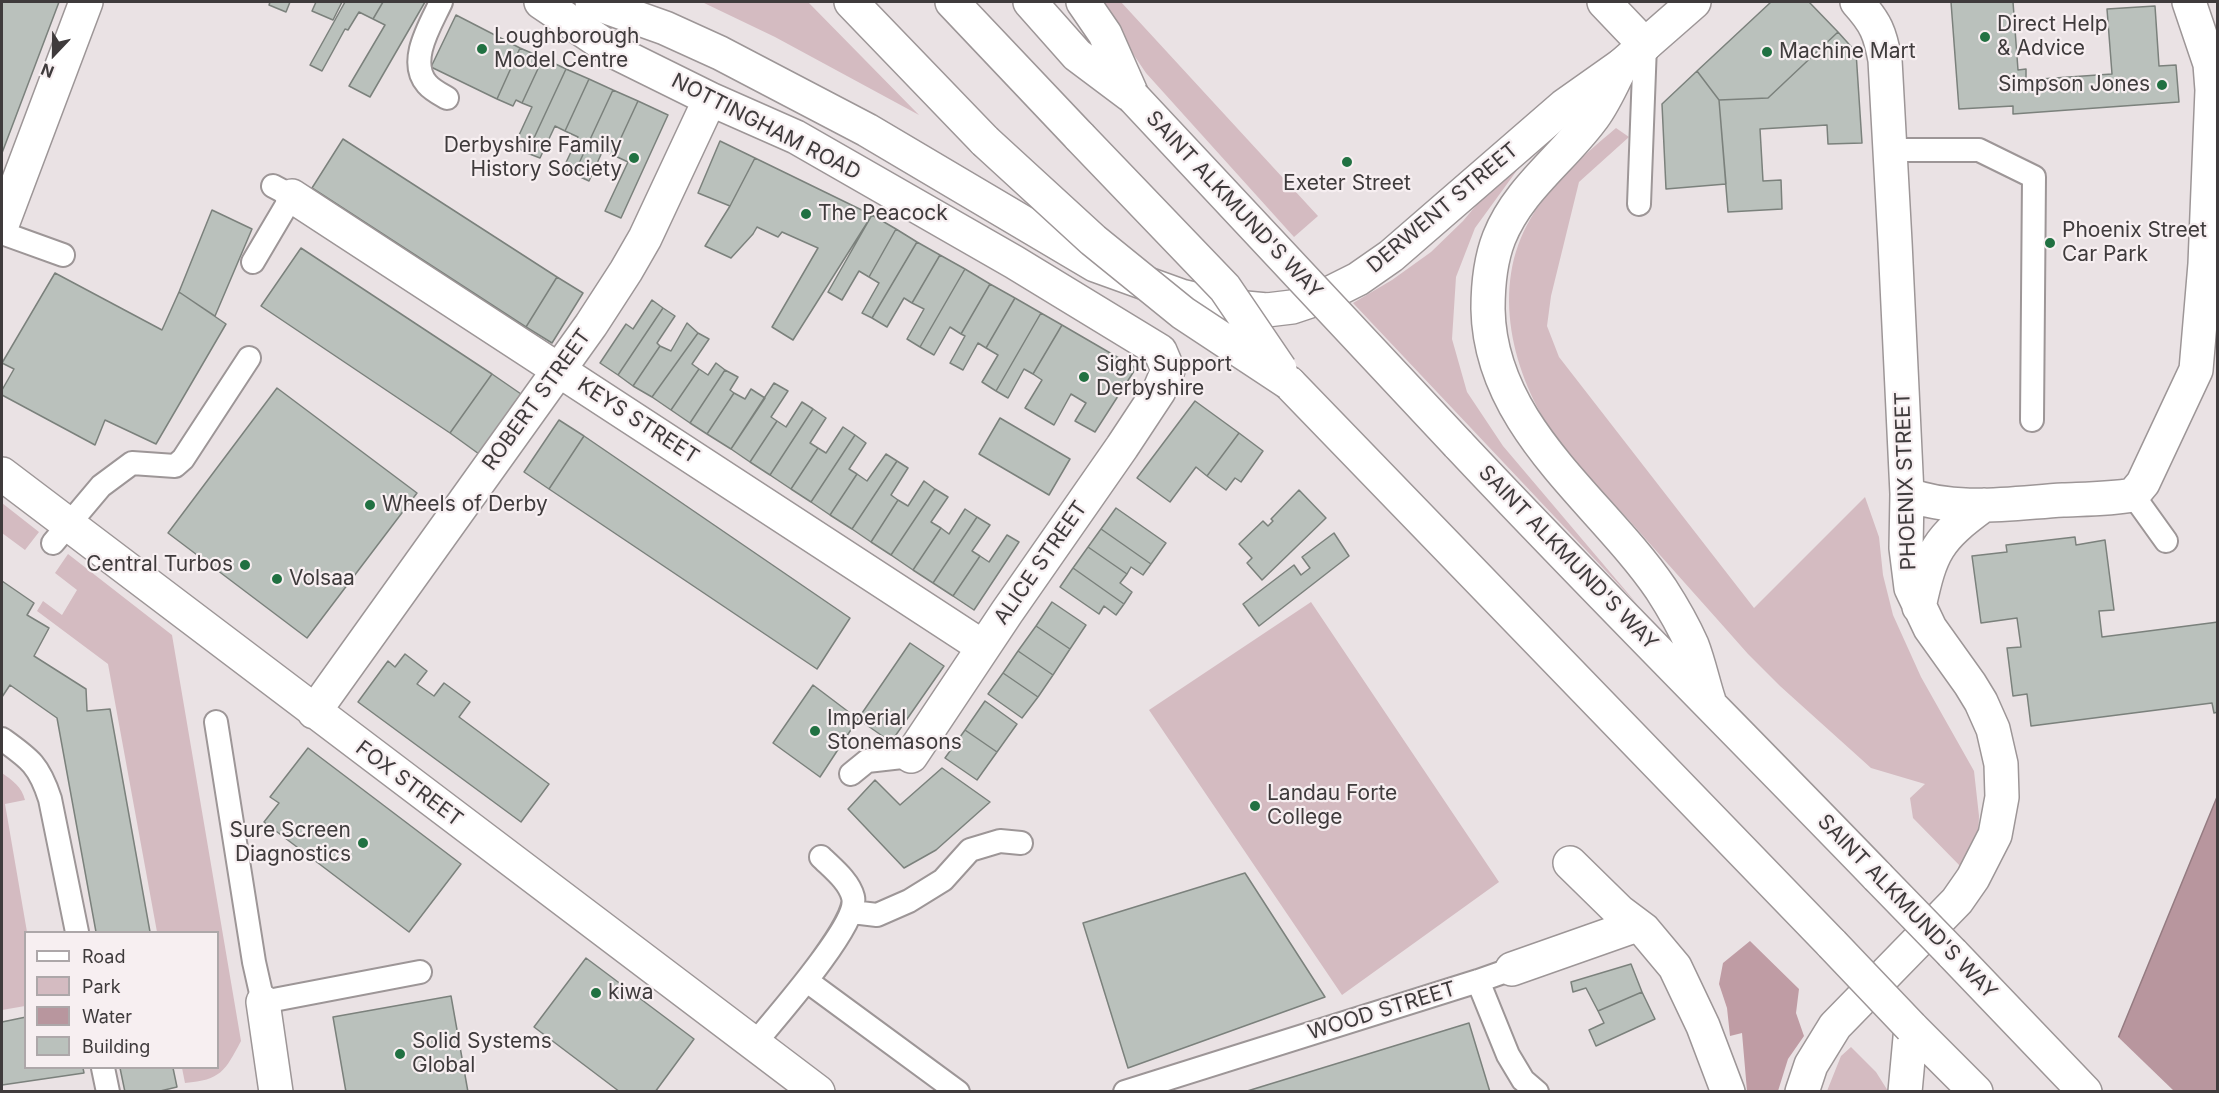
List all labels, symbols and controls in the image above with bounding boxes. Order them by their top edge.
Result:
place label: Direct Help & Advice [1997,12,2108,62]
north arrow [24,24,84,84]
place label: Loughborough Model Centre [494,24,639,74]
marker: Direct Help & Advice [1978,30,1992,44]
place label: Machine Mart [1779,39,1916,65]
marker: Loughborough Model Centre [475,42,489,56]
marker: Machine Mart [1760,45,1774,59]
text: N [38,59,57,82]
street label: NOTTINGHAM ROAD [667,68,865,186]
place label: Simpson Jones [1998,72,2150,98]
marker: Simpson Jones [2155,78,2169,92]
street label: SAINT ALKMUND'S WAY [1140,106,1328,304]
place label: Derbyshire Family History Society [444,133,622,183]
street label: DERWENT STREET [1362,138,1524,278]
marker: Derbyshire Family History Society [627,151,641,165]
marker: Exeter Street [1340,155,1354,169]
place label: Exeter Street [1283,171,1411,197]
place label: The Peacock [818,201,948,227]
marker: The Peacock [799,207,813,221]
place label: Phoenix Street Car Park [2062,218,2207,268]
marker: Phoenix Street Car Park [2043,236,2057,250]
street label: ROBERT STREET [477,325,597,475]
place label: Sight Support Derbyshire [1096,352,1232,402]
marker: Sight Support Derbyshire [1077,370,1091,384]
street label: KEYS STREET [573,372,703,470]
street label: PHOENIX STREET [1890,391,1922,571]
street label: SAINT ALKMUND'S WAY [1473,460,1663,656]
place label: Wheels of Derby [382,492,548,518]
street label: ALICE STREET [989,496,1093,630]
marker: Wheels of Derby [363,498,377,512]
place label: Central Turbos [86,552,233,578]
marker: Central Turbos [238,558,252,572]
place label: Volsaa [289,566,355,592]
marker: Volsaa [270,572,284,586]
place label: Imperial Stonemasons [827,706,962,756]
marker: Imperial Stonemasons [808,724,822,738]
street label: FOX STREET [351,736,467,832]
place label: Landau Forte College [1267,781,1397,831]
marker: Landau Forte College [1248,799,1262,813]
street label: SAINT ALKMUND'S WAY [1812,809,2002,1005]
place label: Sure Screen Diagnostics [229,818,351,868]
marker: Sure Screen Diagnostics [356,836,370,850]
legend [24,931,219,1069]
text: Road [82,946,125,967]
text: Park [82,976,121,997]
street label: WOOD STREET [1305,977,1459,1045]
place label: kiwa [608,980,654,1006]
marker: kiwa [589,986,603,1000]
text: Water [82,1006,132,1027]
place label: Solid Systems Global [412,1029,552,1079]
text: Building [82,1036,150,1057]
marker: Solid Systems Global [393,1047,407,1061]

